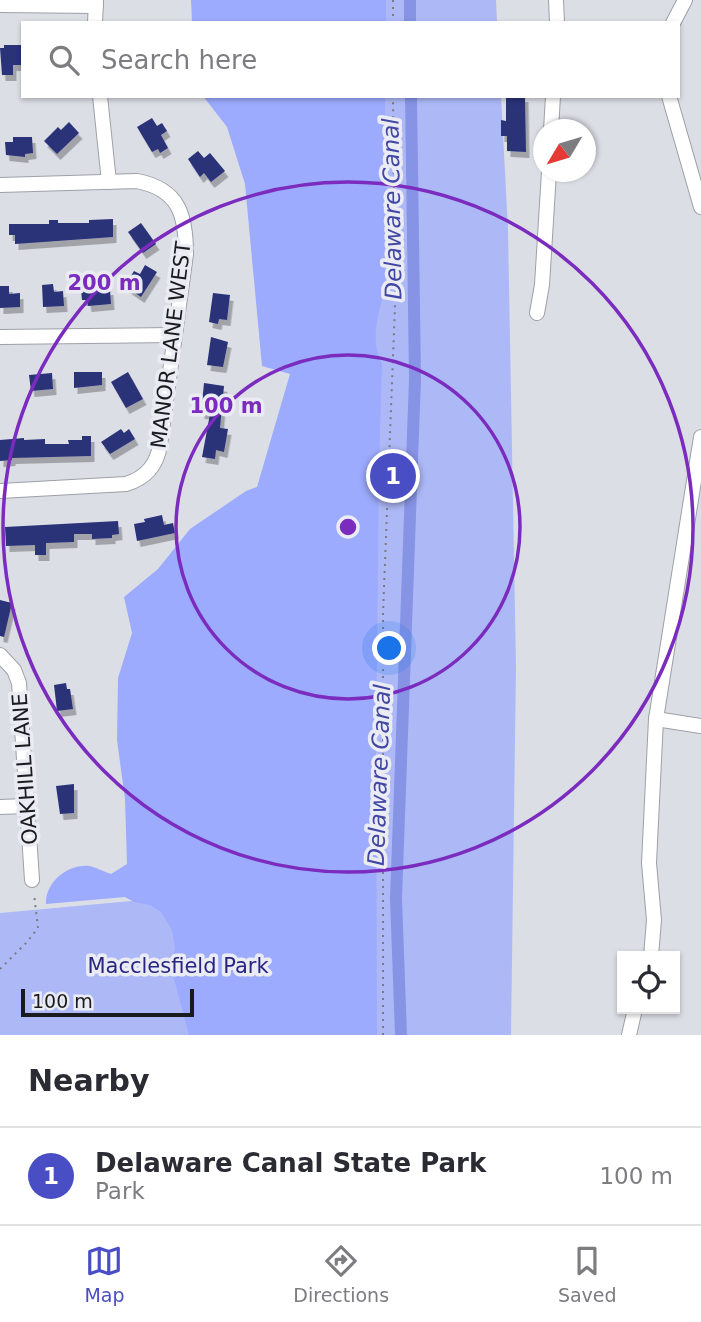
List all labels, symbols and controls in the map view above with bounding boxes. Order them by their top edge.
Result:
search box [21,21,680,98]
icon: search [45,41,83,79]
text: Search here [101,45,257,75]
water label: Delaware Canal [377,117,407,300]
north arrow [533,119,596,182]
street label: MANOR LANE WEST [146,240,196,450]
text: 200 m [67,271,141,295]
text: 100 m [189,394,263,418]
pin: 1 [370,450,416,502]
centre of rings [336,515,360,539]
your location [372,631,406,665]
water label: Delaware Canal [363,683,395,866]
street label: OAKHILL LANE [8,692,42,846]
map controls [617,951,680,1014]
button: locate [617,951,680,1014]
park label: Macclesfield Park [87,954,269,978]
scale bar [21,986,194,1018]
text: 100 m [32,990,93,1012]
text: Nearby [28,1063,150,1098]
text: Delaware Canal State Park [95,1148,486,1178]
text: 1 [43,1163,59,1189]
text: 100 m [599,1163,673,1189]
text: Park [95,1178,145,1204]
tab: Map [84,1242,125,1306]
tab: Directions [293,1242,389,1306]
tab: Saved [558,1242,617,1306]

